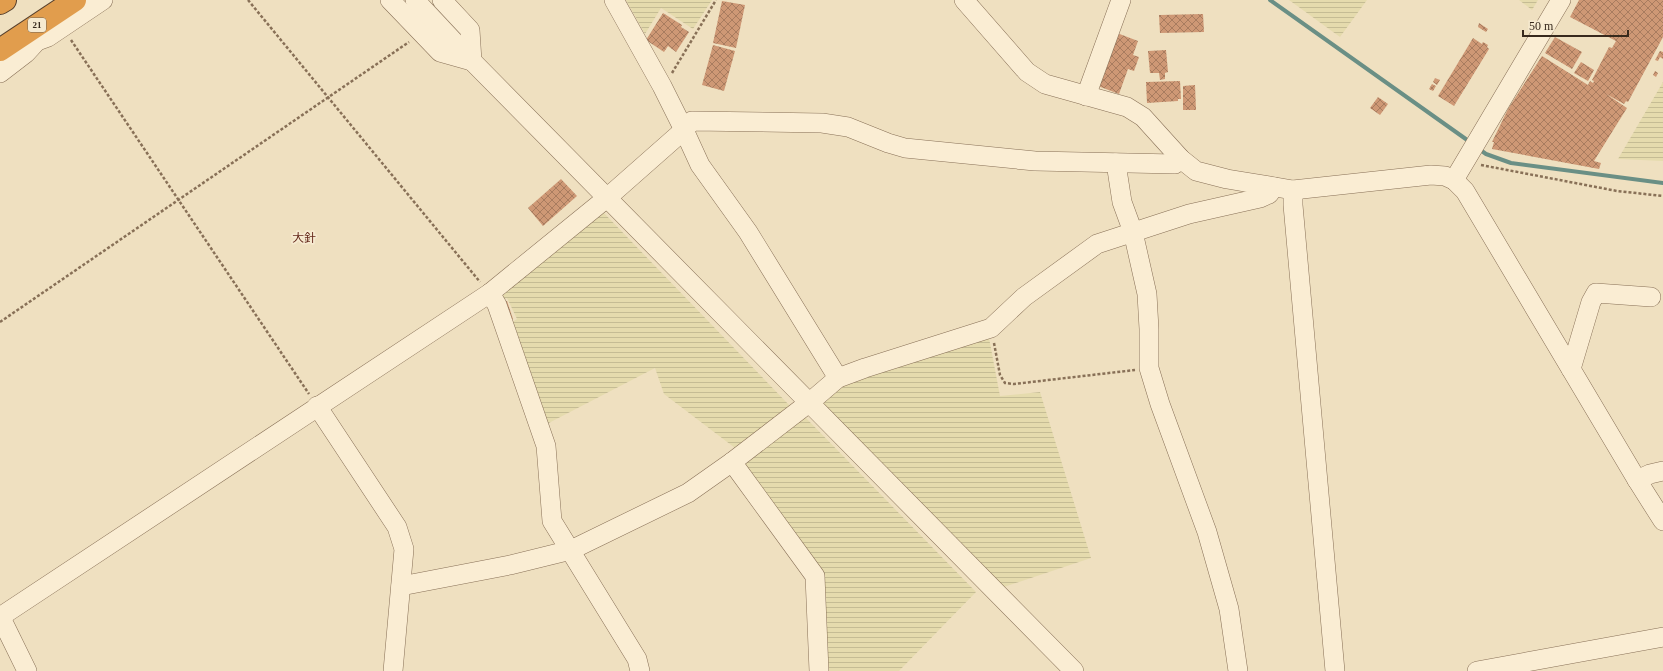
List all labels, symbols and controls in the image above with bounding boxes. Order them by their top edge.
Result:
scale bar [1523,12,1628,38]
road number: 21 [28,18,46,32]
text: 50 m [1529,19,1554,33]
district label: 大針 [292,231,316,245]

